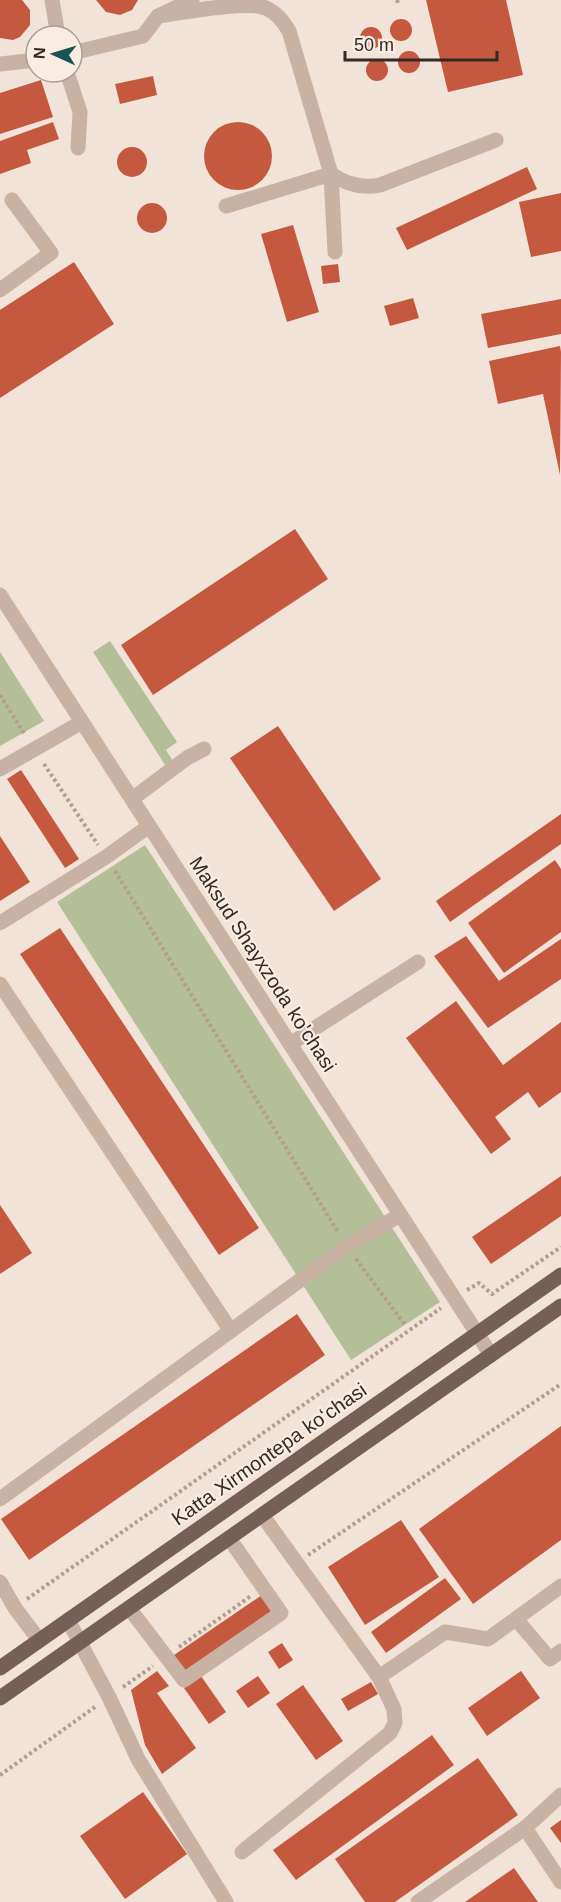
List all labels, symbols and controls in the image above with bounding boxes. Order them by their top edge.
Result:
north arrow [24,24,84,84]
scale bar [345,24,496,62]
text: 50 m [354,35,394,55]
text: N [31,47,48,59]
street label: Maksud Shayxzoda ko'chasi [185,852,341,1076]
street label: Katta Xirmontepa koʻchasi [168,1378,370,1530]

